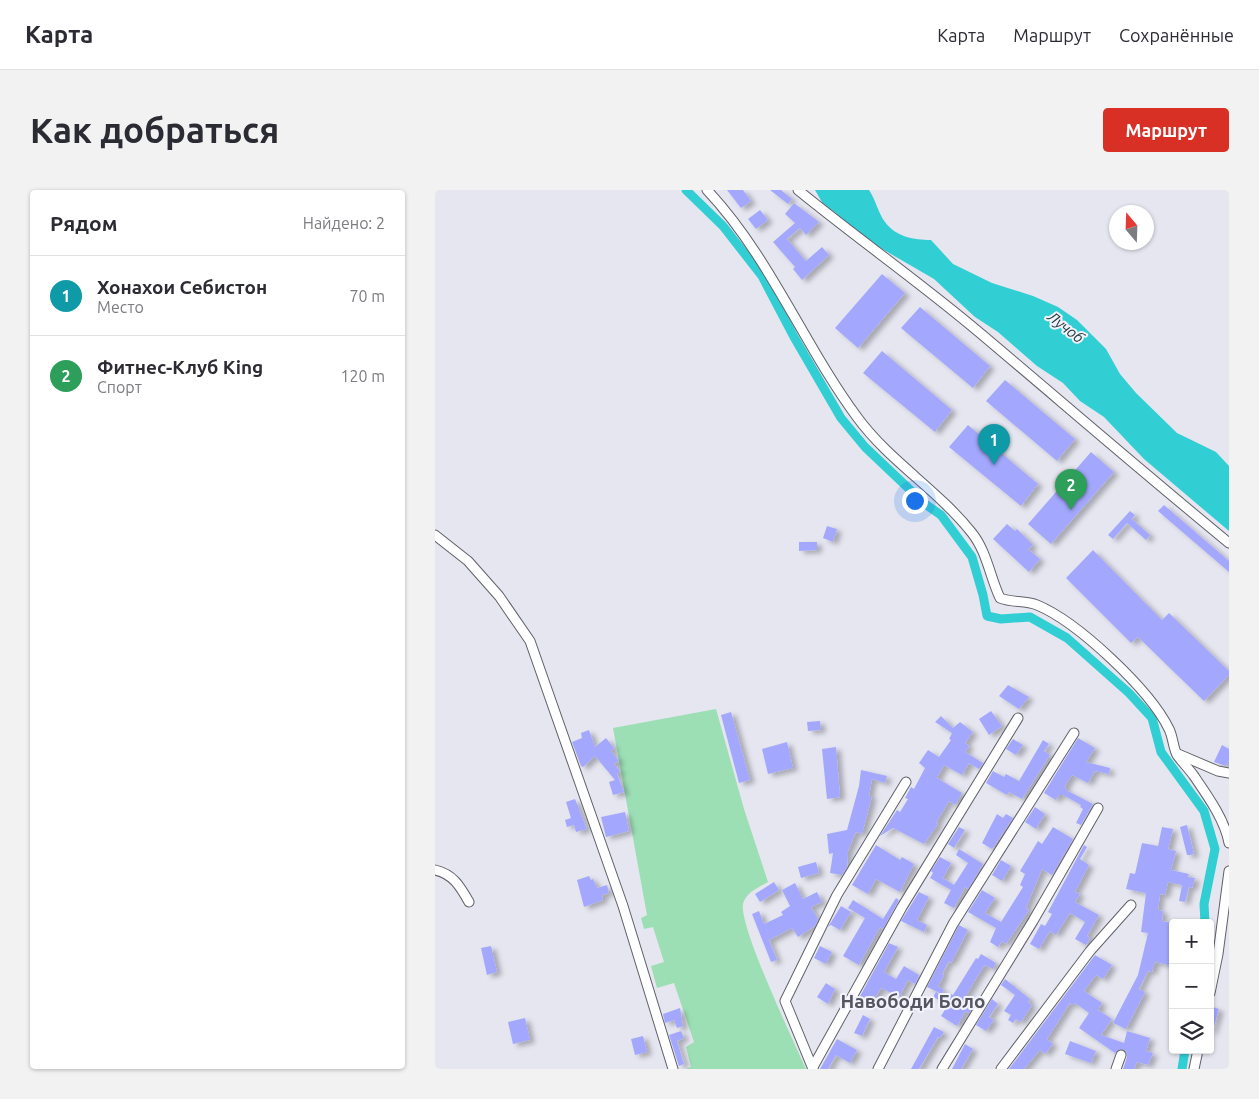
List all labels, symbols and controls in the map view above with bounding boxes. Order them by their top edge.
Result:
text: Карта [25,21,93,48]
text: Карта [937,25,985,45]
text: Маршрут [1013,25,1091,45]
text: Сохранённые [1119,25,1234,45]
button: Маршрут [1103,108,1229,152]
text: Как добраться [30,110,279,150]
north arrow [1109,205,1154,250]
text: Рядом [50,211,118,235]
text: Найдено: 2 [303,214,385,232]
text: Хонахои Себистон [97,276,267,298]
text: 1 [61,287,71,305]
text: 70 m [349,287,385,305]
text: Место [97,298,144,316]
water label: Лучоб [1044,307,1088,347]
text: Фитнес-Клуб King [97,356,263,378]
text: 2 [61,367,71,385]
text: 120 m [340,367,385,385]
text: Спорт [97,378,142,396]
pin: 1 [978,424,1010,465]
pin: 2 [1055,469,1087,510]
your location [902,488,928,514]
map controls [1169,919,1214,1054]
button: + [1169,919,1214,964]
button: − [1169,964,1214,1009]
district label: Навободи Боло [841,990,985,1012]
button: layers [1169,1009,1214,1054]

